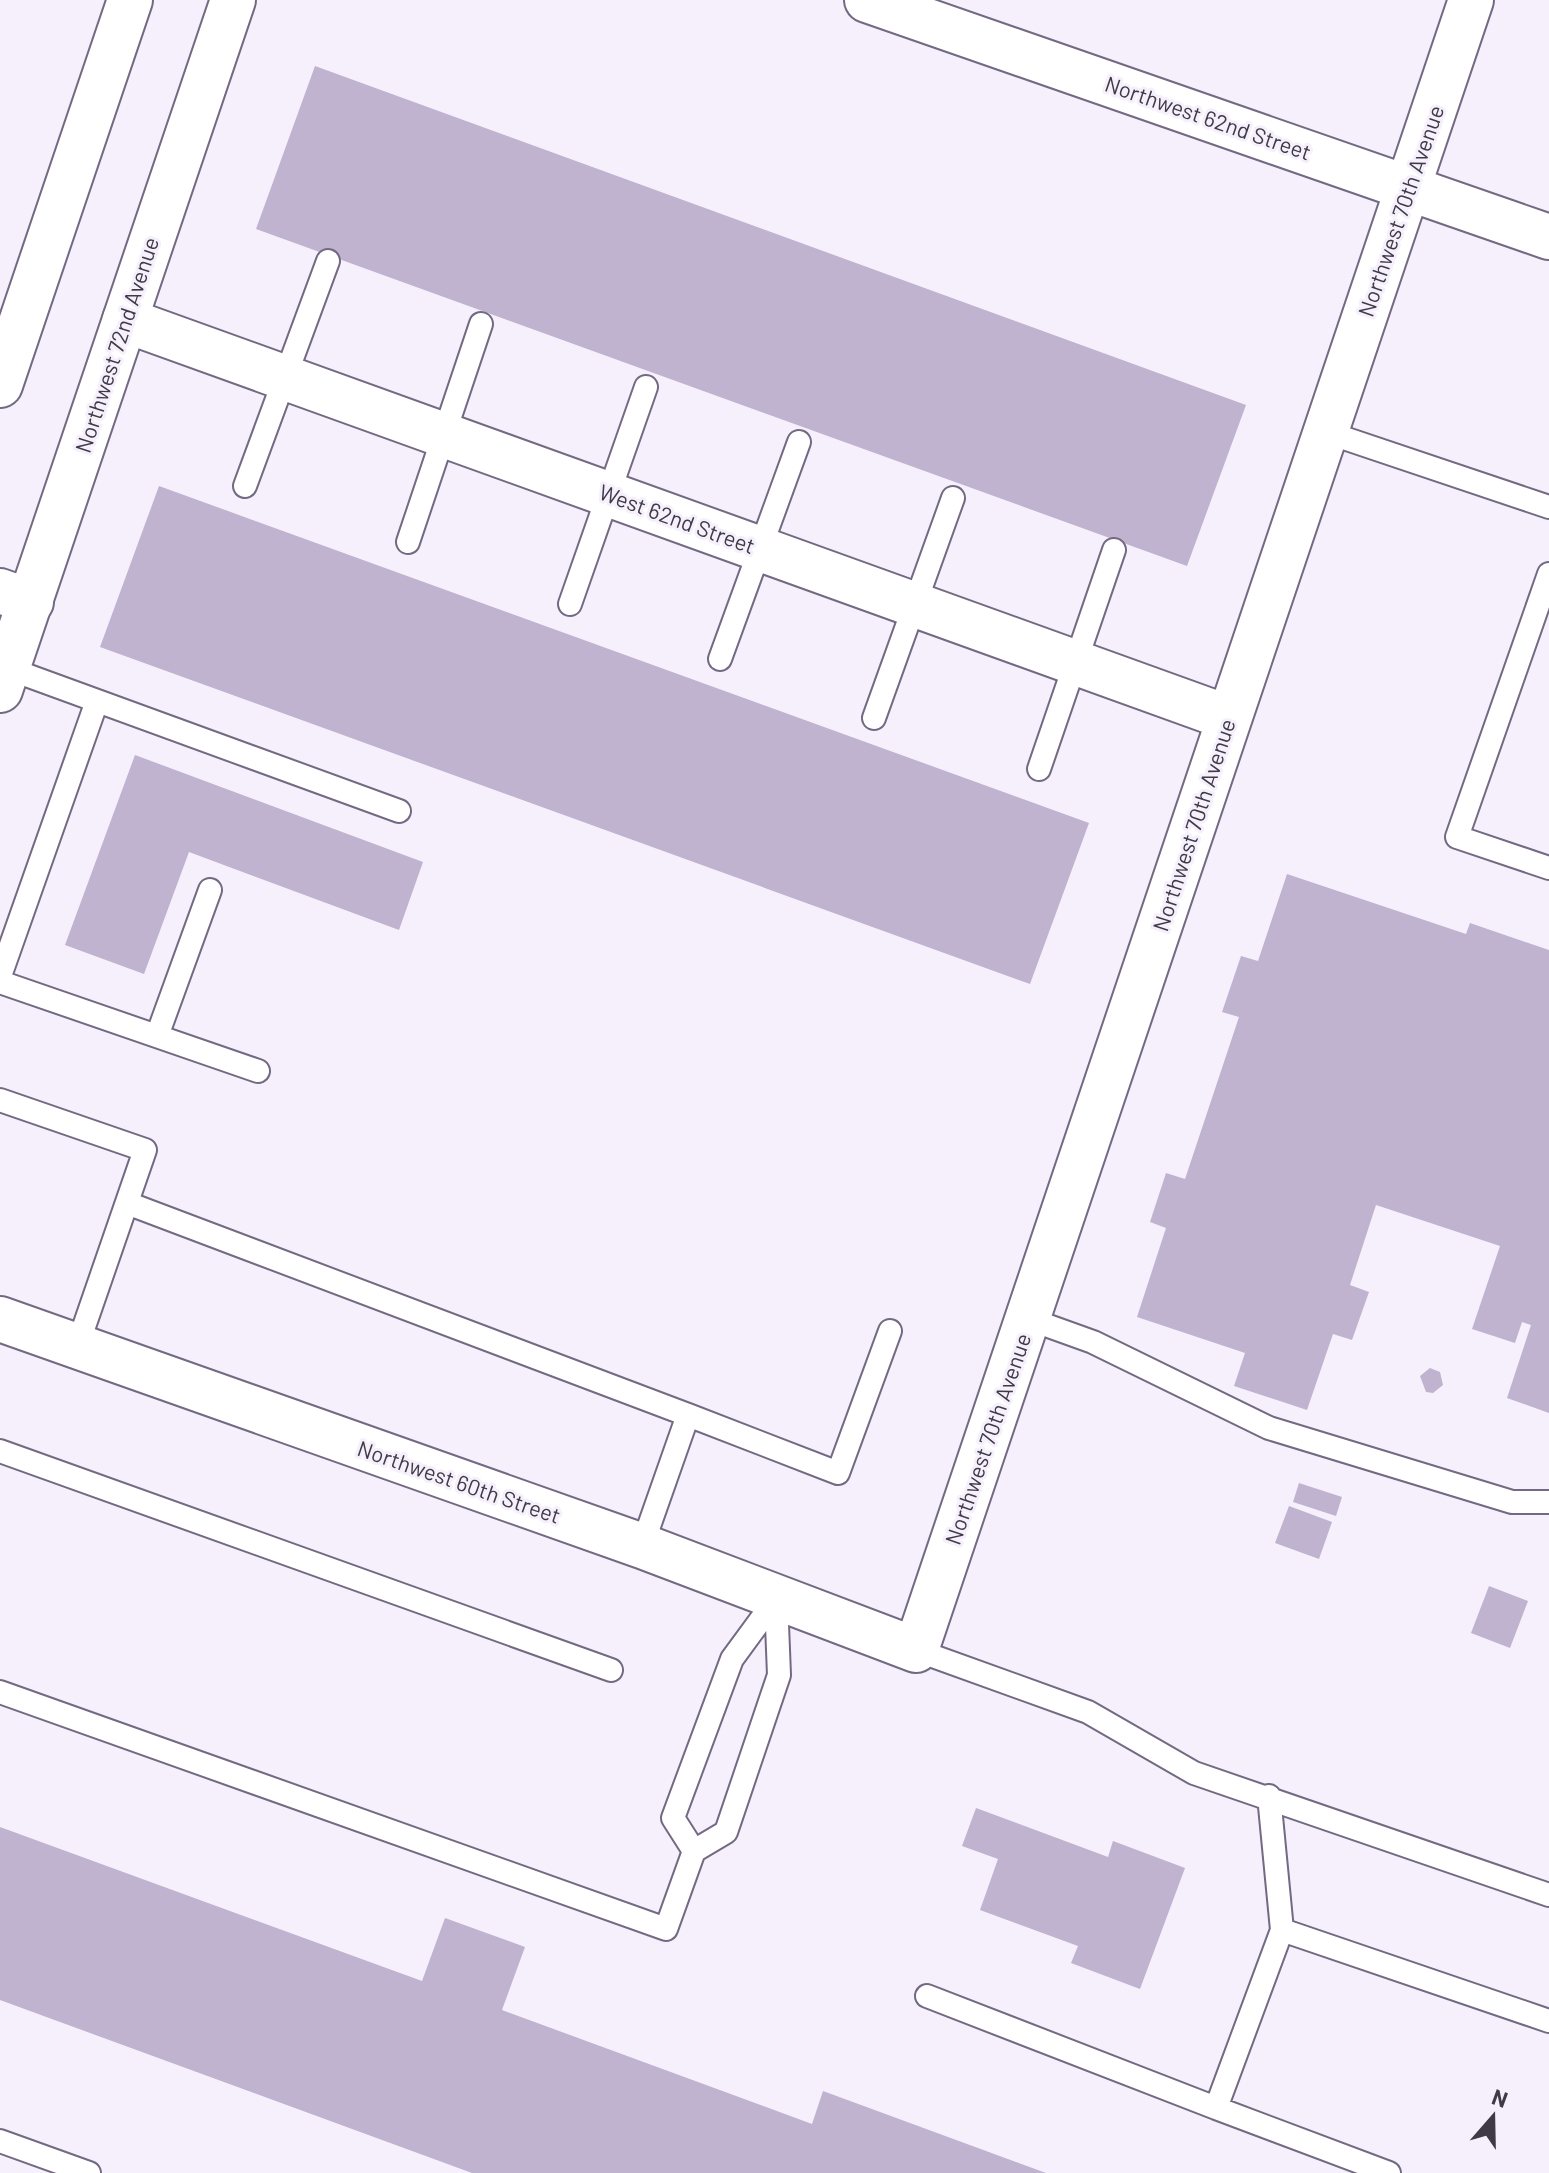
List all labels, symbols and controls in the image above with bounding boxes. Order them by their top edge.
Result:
street label: Northwest 62nd Street [1102,70,1315,165]
street label: Northwest 70th Avenue [1352,102,1448,320]
street label: Northwest 72nd Avenue [69,234,163,456]
street label: West 62nd Street [596,478,759,558]
street label: Northwest 70th Avenue [1146,715,1240,934]
street label: Northwest 70th Avenue [939,1330,1035,1548]
street label: Northwest 60th Street [354,1434,564,1528]
north arrow [1453,2077,1533,2157]
text: N [1489,2083,1512,2112]

